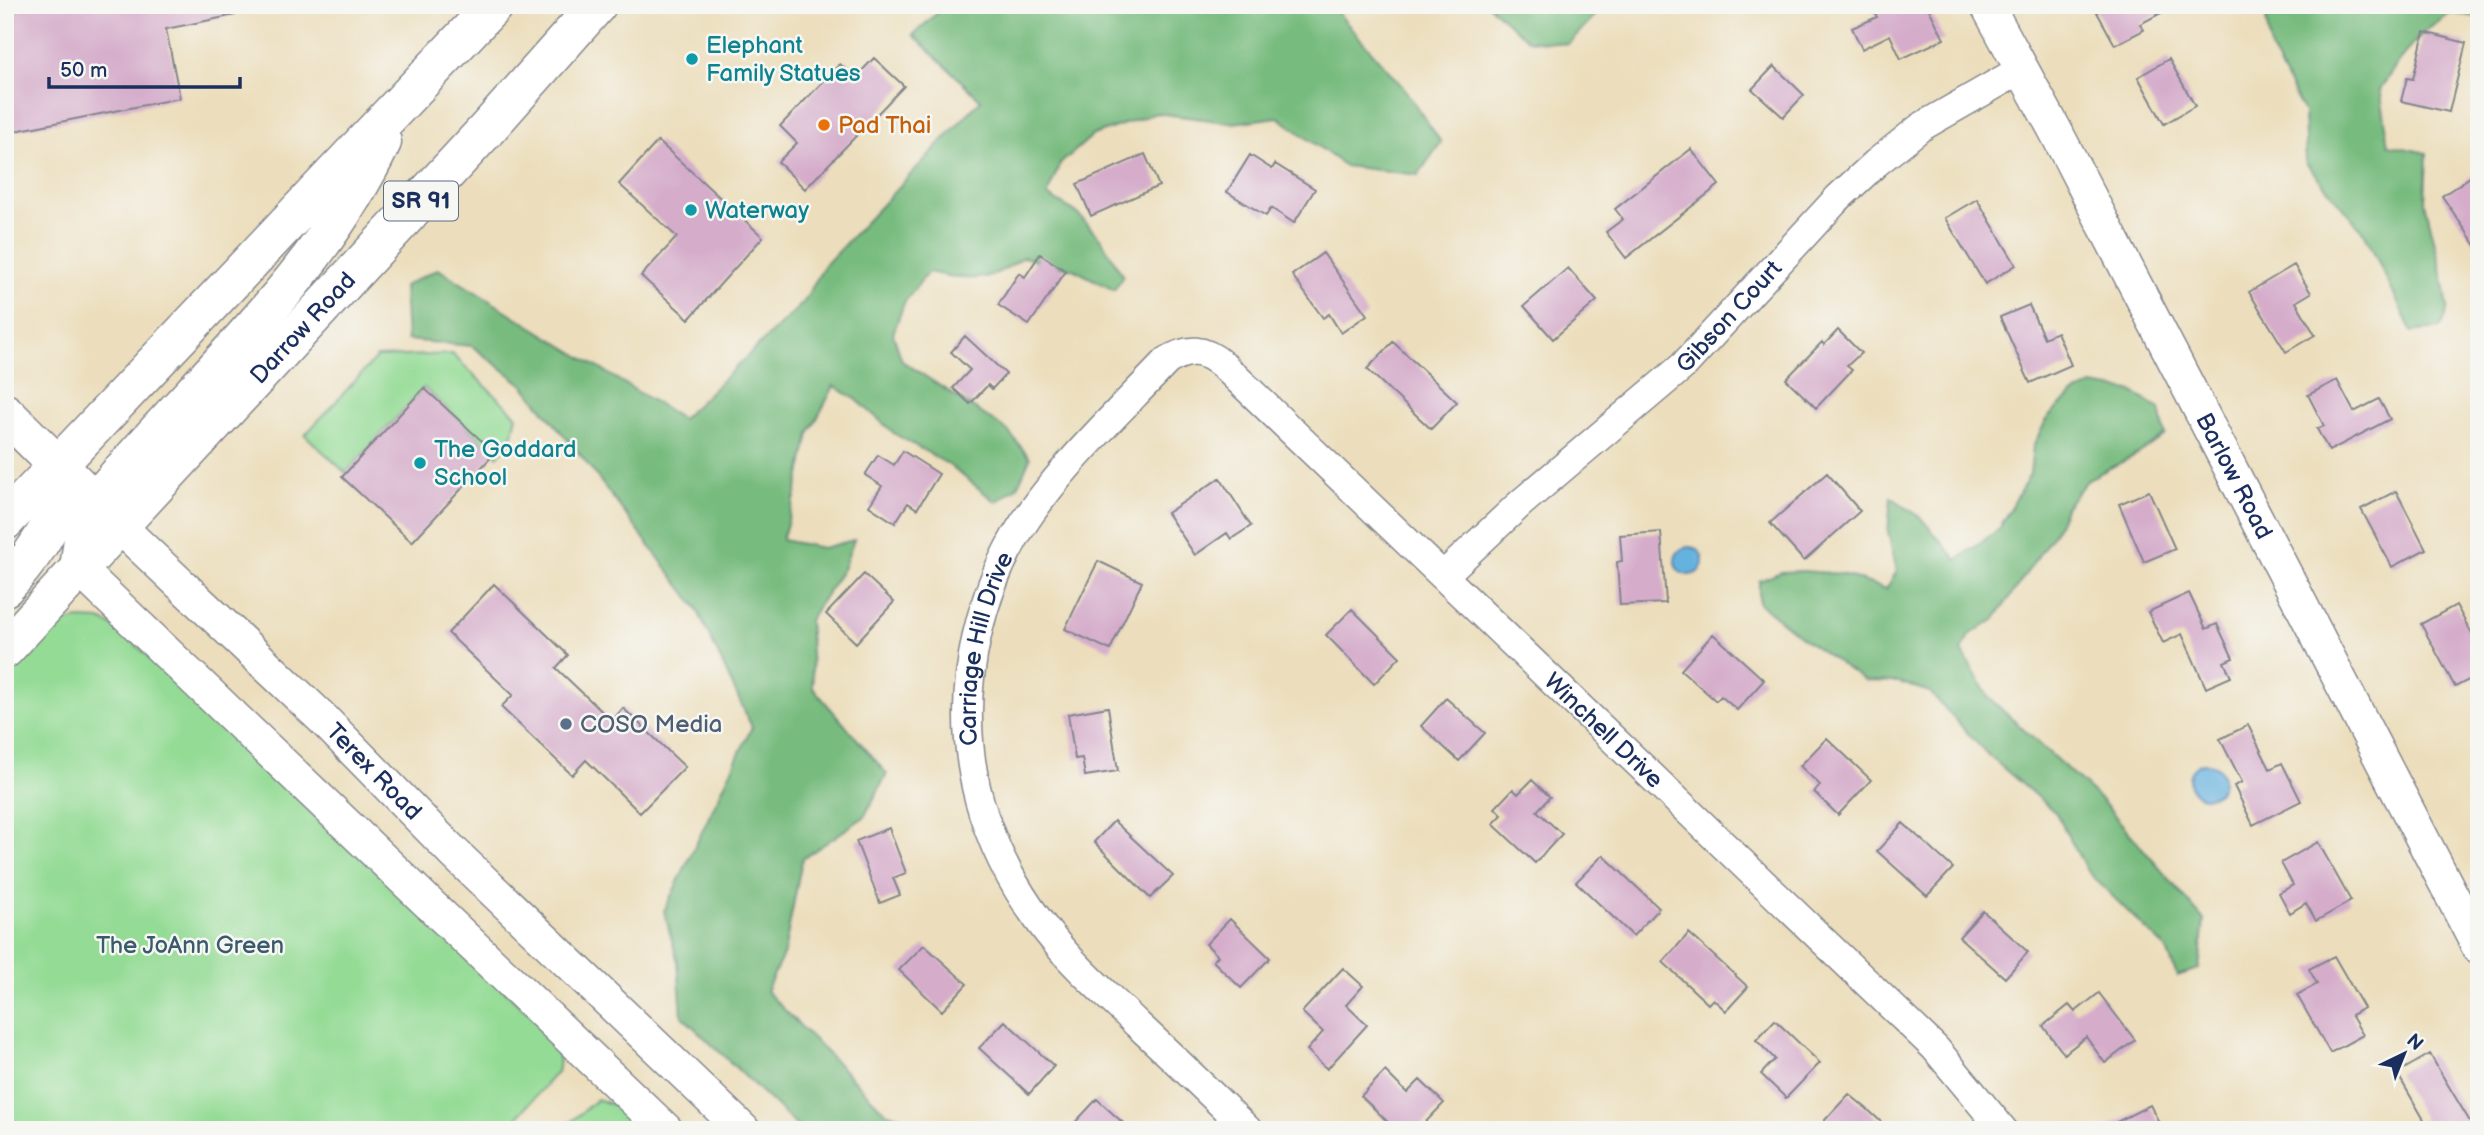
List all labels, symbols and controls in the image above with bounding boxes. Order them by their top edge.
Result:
place label: Elephant Family Statues [706,31,861,88]
scale bar [49,46,240,90]
marker: Elephant Family Statues [684,51,700,67]
text: 50 m [60,58,107,83]
place label: Pad Thai [838,111,931,140]
marker: Pad Thai [816,117,832,133]
road number: SR 91 [384,182,458,220]
place label: Waterway [705,196,809,225]
marker: Waterway [683,202,699,218]
street label: Gibson Court [1670,254,1788,379]
street label: Darrow Road [244,266,362,390]
street label: Barlow Road [2190,408,2279,544]
place label: The Goddard School [434,435,576,492]
marker: The Goddard School [412,455,428,471]
street label: Carriage Hill Drive [953,547,1019,747]
street label: Winchell Drive [1538,667,1669,794]
place label: COSO Media [580,710,722,739]
marker: COSO Media [558,716,574,732]
street label: Terex Road [320,717,428,826]
park label: The JoAnn Green [96,931,284,960]
north arrow [2368,1020,2438,1090]
text: N [2402,1029,2428,1056]

